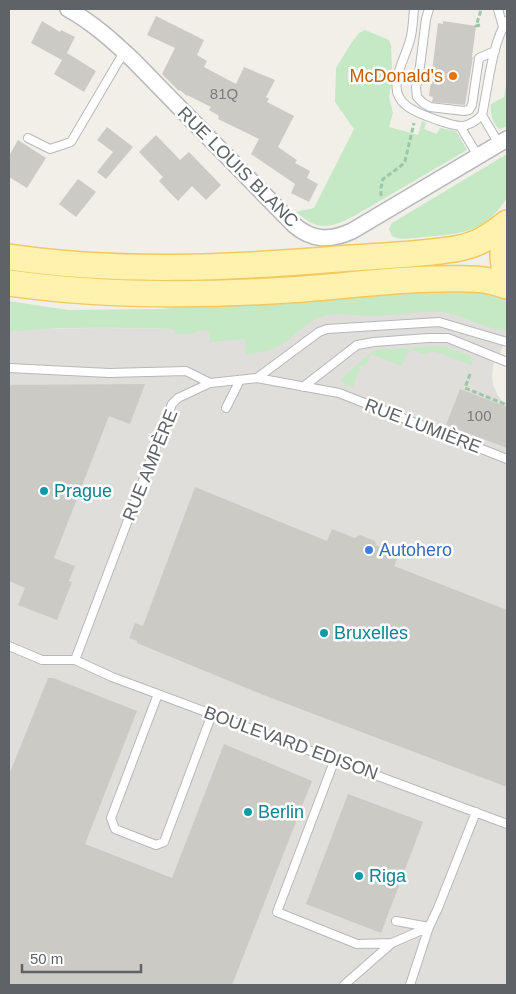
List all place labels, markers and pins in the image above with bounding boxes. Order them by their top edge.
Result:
place label: McDonald's [350,66,443,86]
marker: McDonald's [447,70,459,82]
place label: Prague [54,481,112,501]
marker: Prague [38,485,50,497]
place label: Autohero [379,540,452,560]
marker: Autohero [363,544,375,556]
place label: Bruxelles [334,623,408,643]
marker: Bruxelles [318,627,330,639]
place label: Berlin [258,802,304,822]
marker: Berlin [242,806,254,818]
place label: Riga [369,866,407,886]
marker: Riga [353,870,365,882]

